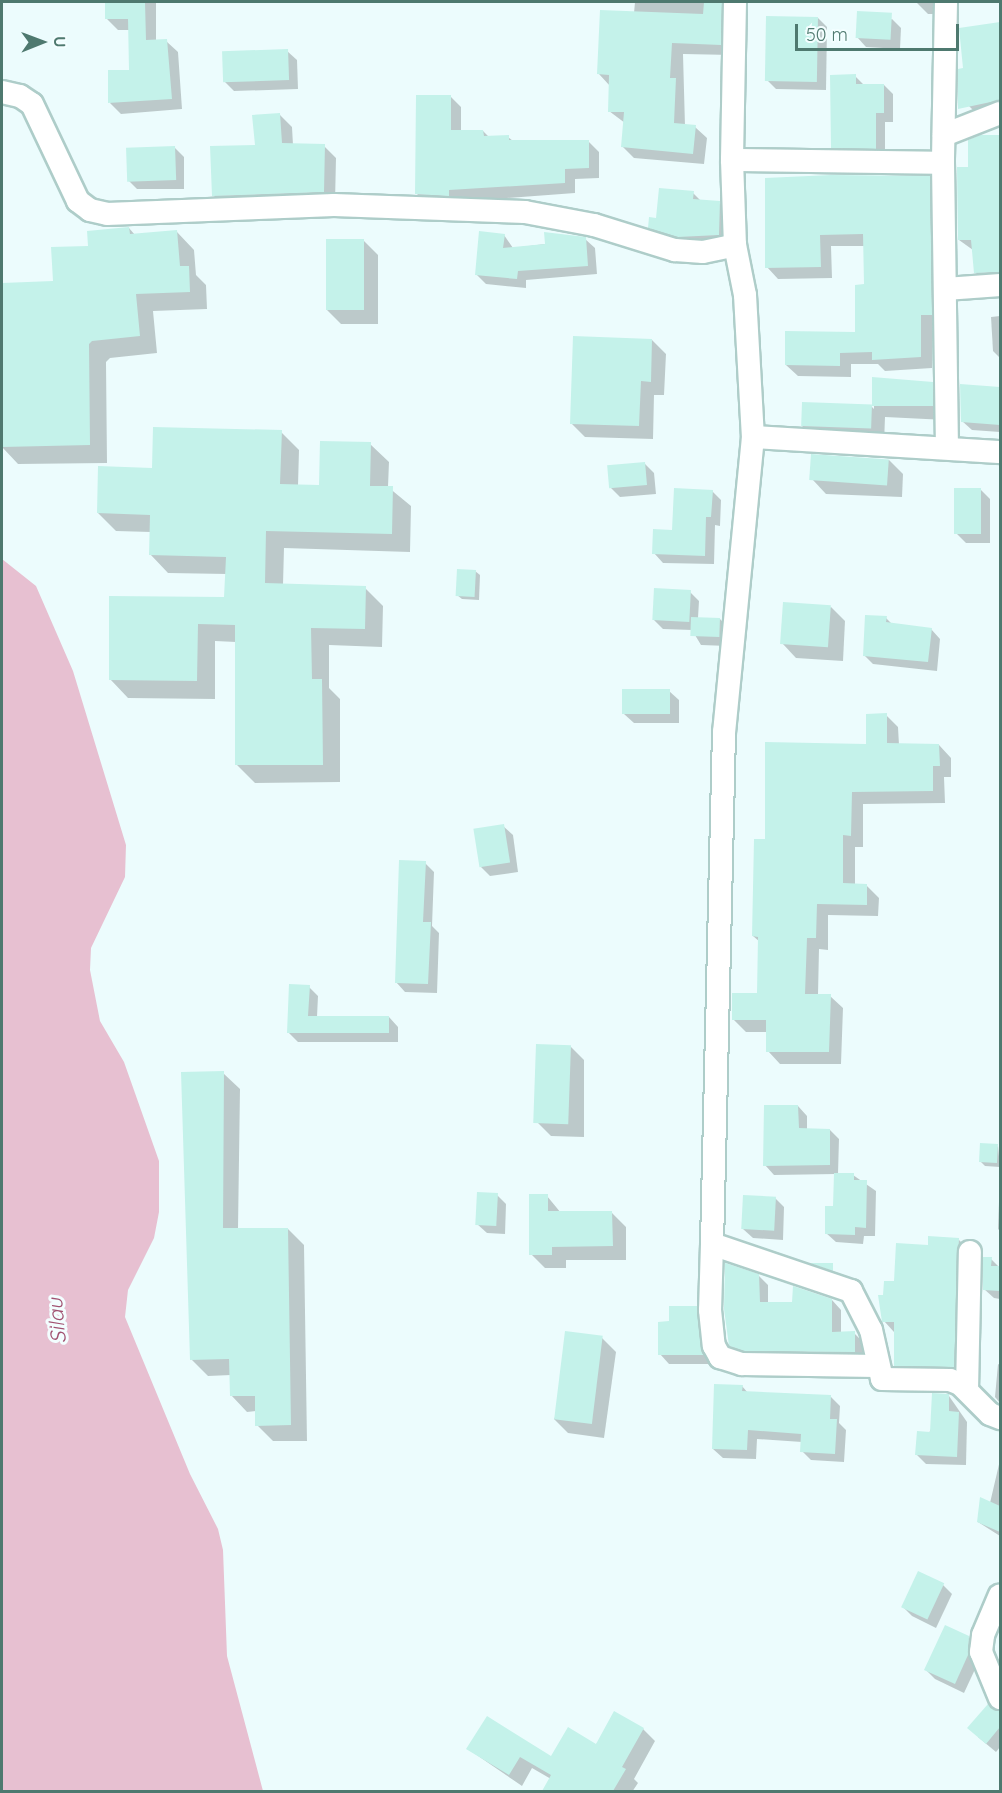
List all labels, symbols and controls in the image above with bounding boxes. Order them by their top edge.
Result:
north arrow [12,12,72,72]
scale bar [798,12,962,50]
text: 50 m [806,23,848,46]
text: U [50,36,70,48]
water label: Silau [41,1297,71,1345]

